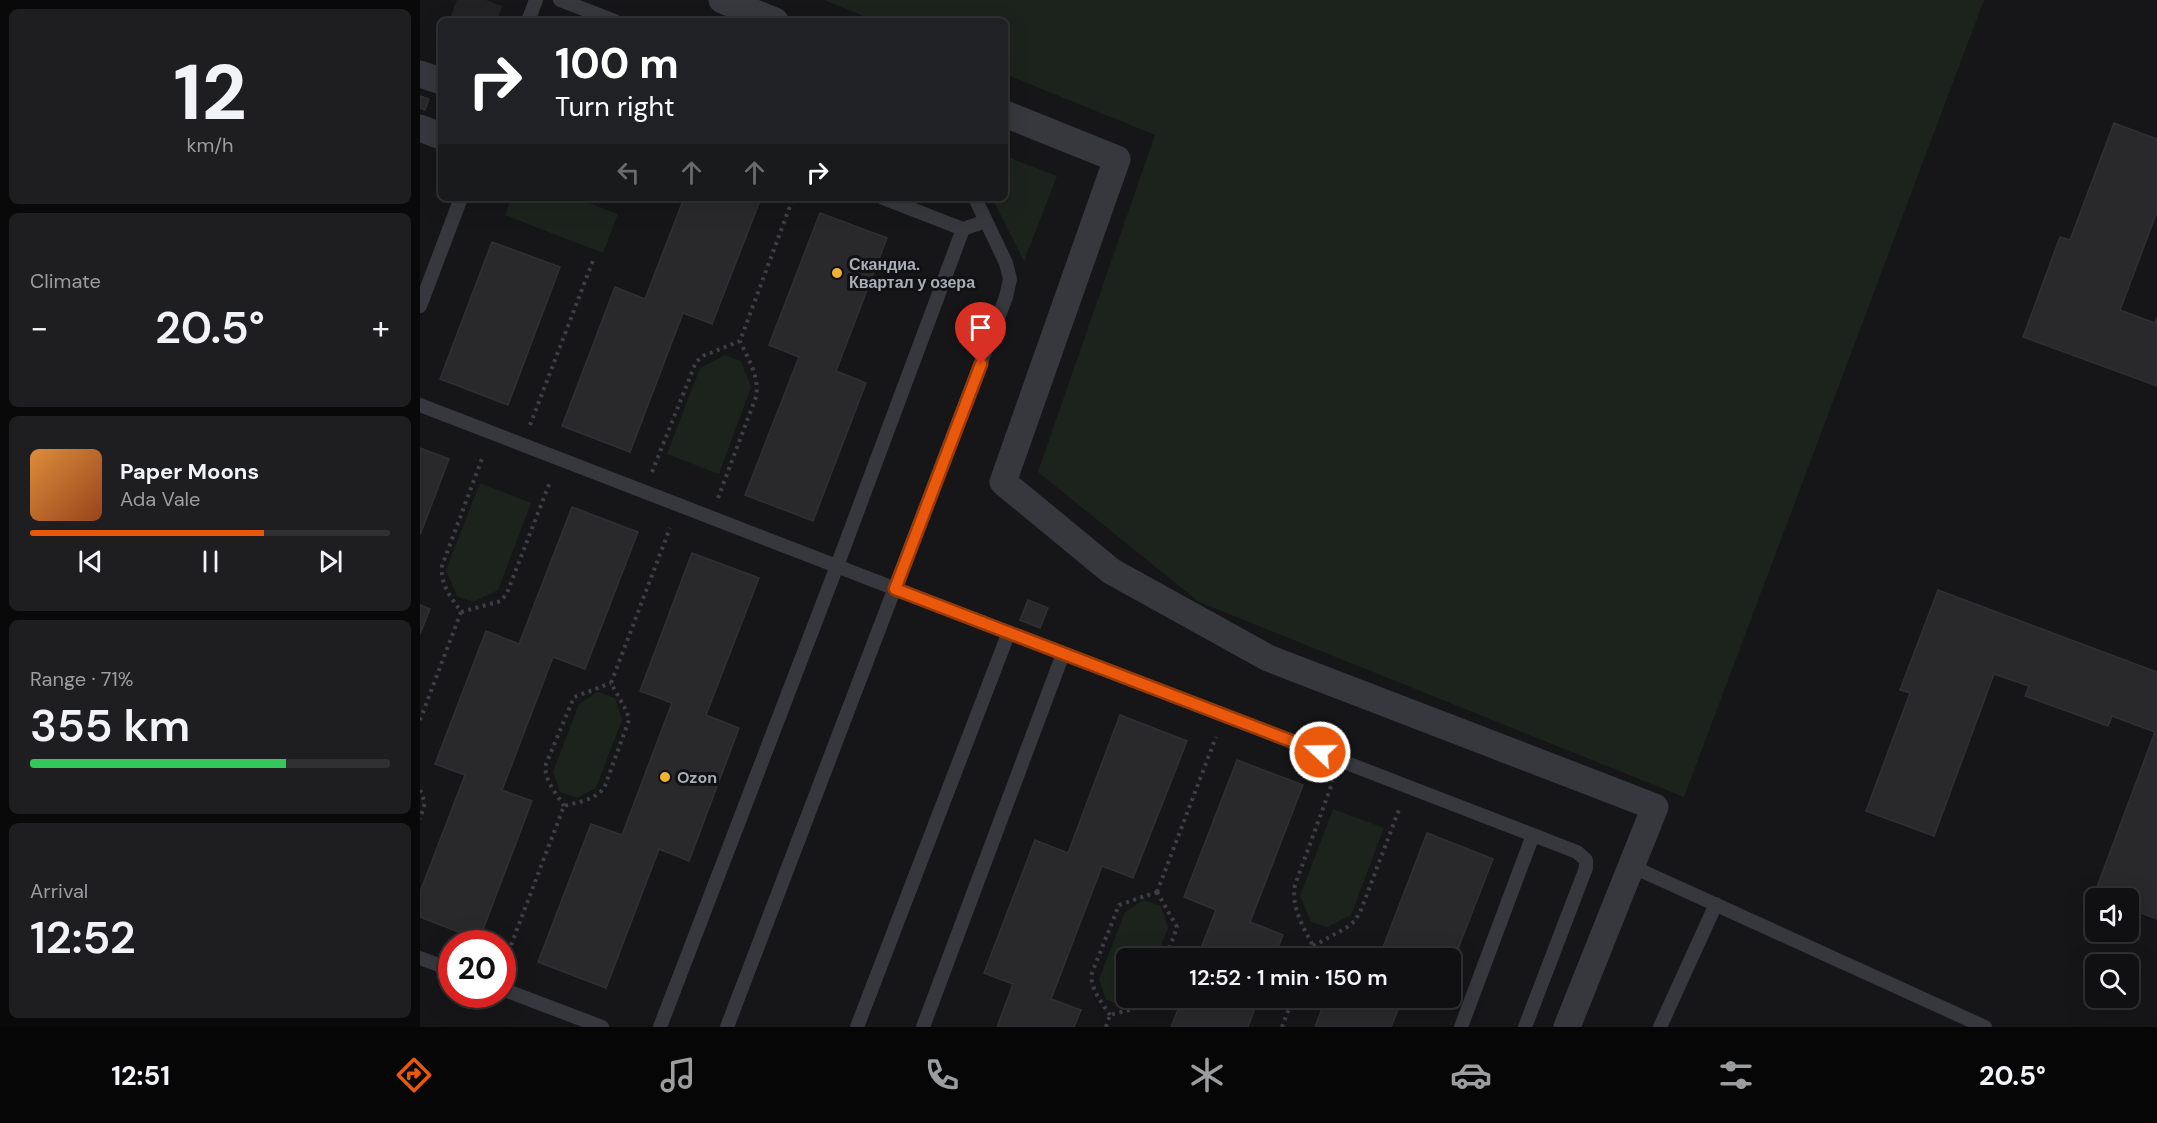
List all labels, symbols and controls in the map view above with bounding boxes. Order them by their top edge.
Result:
text: 100 m [555,36,679,91]
text: 12 [173,42,247,143]
icon: right [456,42,534,120]
text: Turn right [555,89,675,124]
text: km/h [186,132,234,158]
icon: left [612,156,645,189]
icon: ahead [675,156,708,189]
icon: ahead [738,156,771,189]
icon: right [801,156,834,189]
place label: Скандиа. Квартал у озера [849,254,975,293]
marker: Скандиа. Квартал у озера [830,266,844,280]
text: Climate [30,268,101,294]
text: 20.5° [155,298,265,357]
pin [955,302,1006,364]
text: − [30,306,48,349]
text: + [372,306,390,349]
icon: arrive [964,311,997,344]
text: Paper Moons [120,457,259,486]
text: Ada Vale [120,486,200,512]
icon: previous [74,545,107,578]
icon: pause [194,545,227,578]
icon: next [314,545,347,578]
text: Range · 71% [30,666,133,692]
text: 355 km [30,696,190,755]
position arrow [1288,720,1352,784]
place label: Ozon [677,767,717,788]
marker: Ozon [658,770,672,784]
text: Arrival [30,878,88,904]
map controls [2085,888,2139,1008]
button: sound [2085,888,2139,942]
text: 12:52 [30,908,136,967]
speed limit sign: 20 [438,930,516,1008]
button: search [2085,954,2139,1008]
text: 12:52 · 1 min · 150 m [1189,963,1388,992]
icon: directions [393,1054,435,1096]
icon: music [657,1054,699,1096]
icon: phone [921,1054,963,1096]
icon: climate [1186,1054,1228,1096]
icon: car [1450,1054,1492,1096]
icon: filters [1715,1054,1757,1096]
text: 12:51 [111,1058,170,1093]
text: 20.5° [1979,1058,2046,1093]

